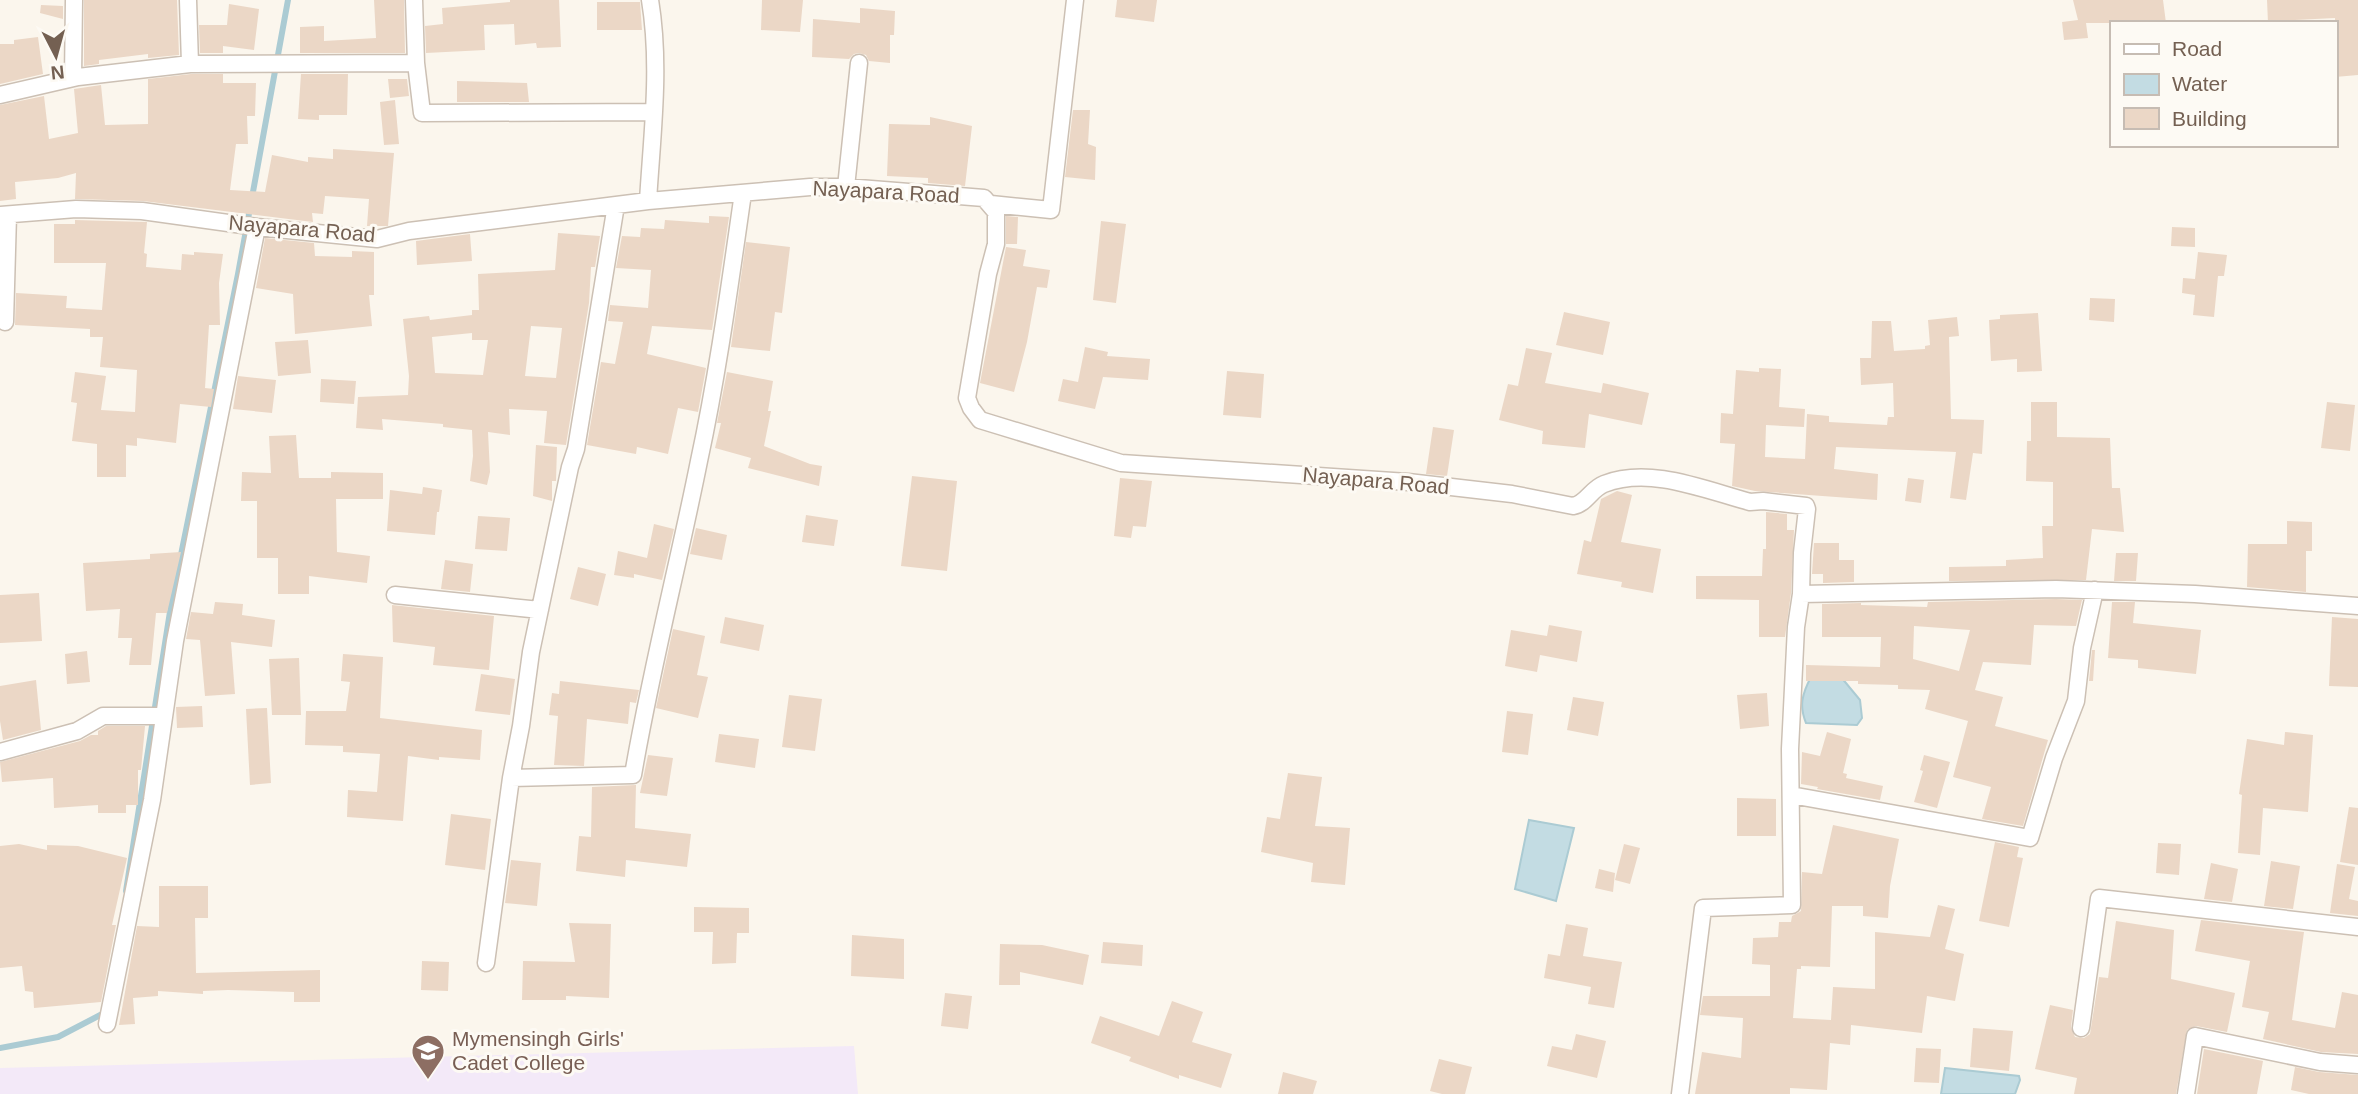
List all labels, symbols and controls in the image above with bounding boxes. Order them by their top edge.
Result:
north arrow [21,21,91,91]
legend [2110,21,2337,147]
text: Road [2172,37,2222,60]
text: N [50,61,66,84]
text: Water [2172,72,2227,95]
text: Building [2172,107,2247,130]
street label: Nayapara Road [812,176,960,207]
street label: Nayapara Road [228,211,376,246]
street label: Nayapara Road [1302,463,1450,498]
place label: Mymensingh Girls' Cadet College [452,1027,624,1074]
school or university icon: Mymensingh Girls' Cadet College [409,1032,447,1081]

